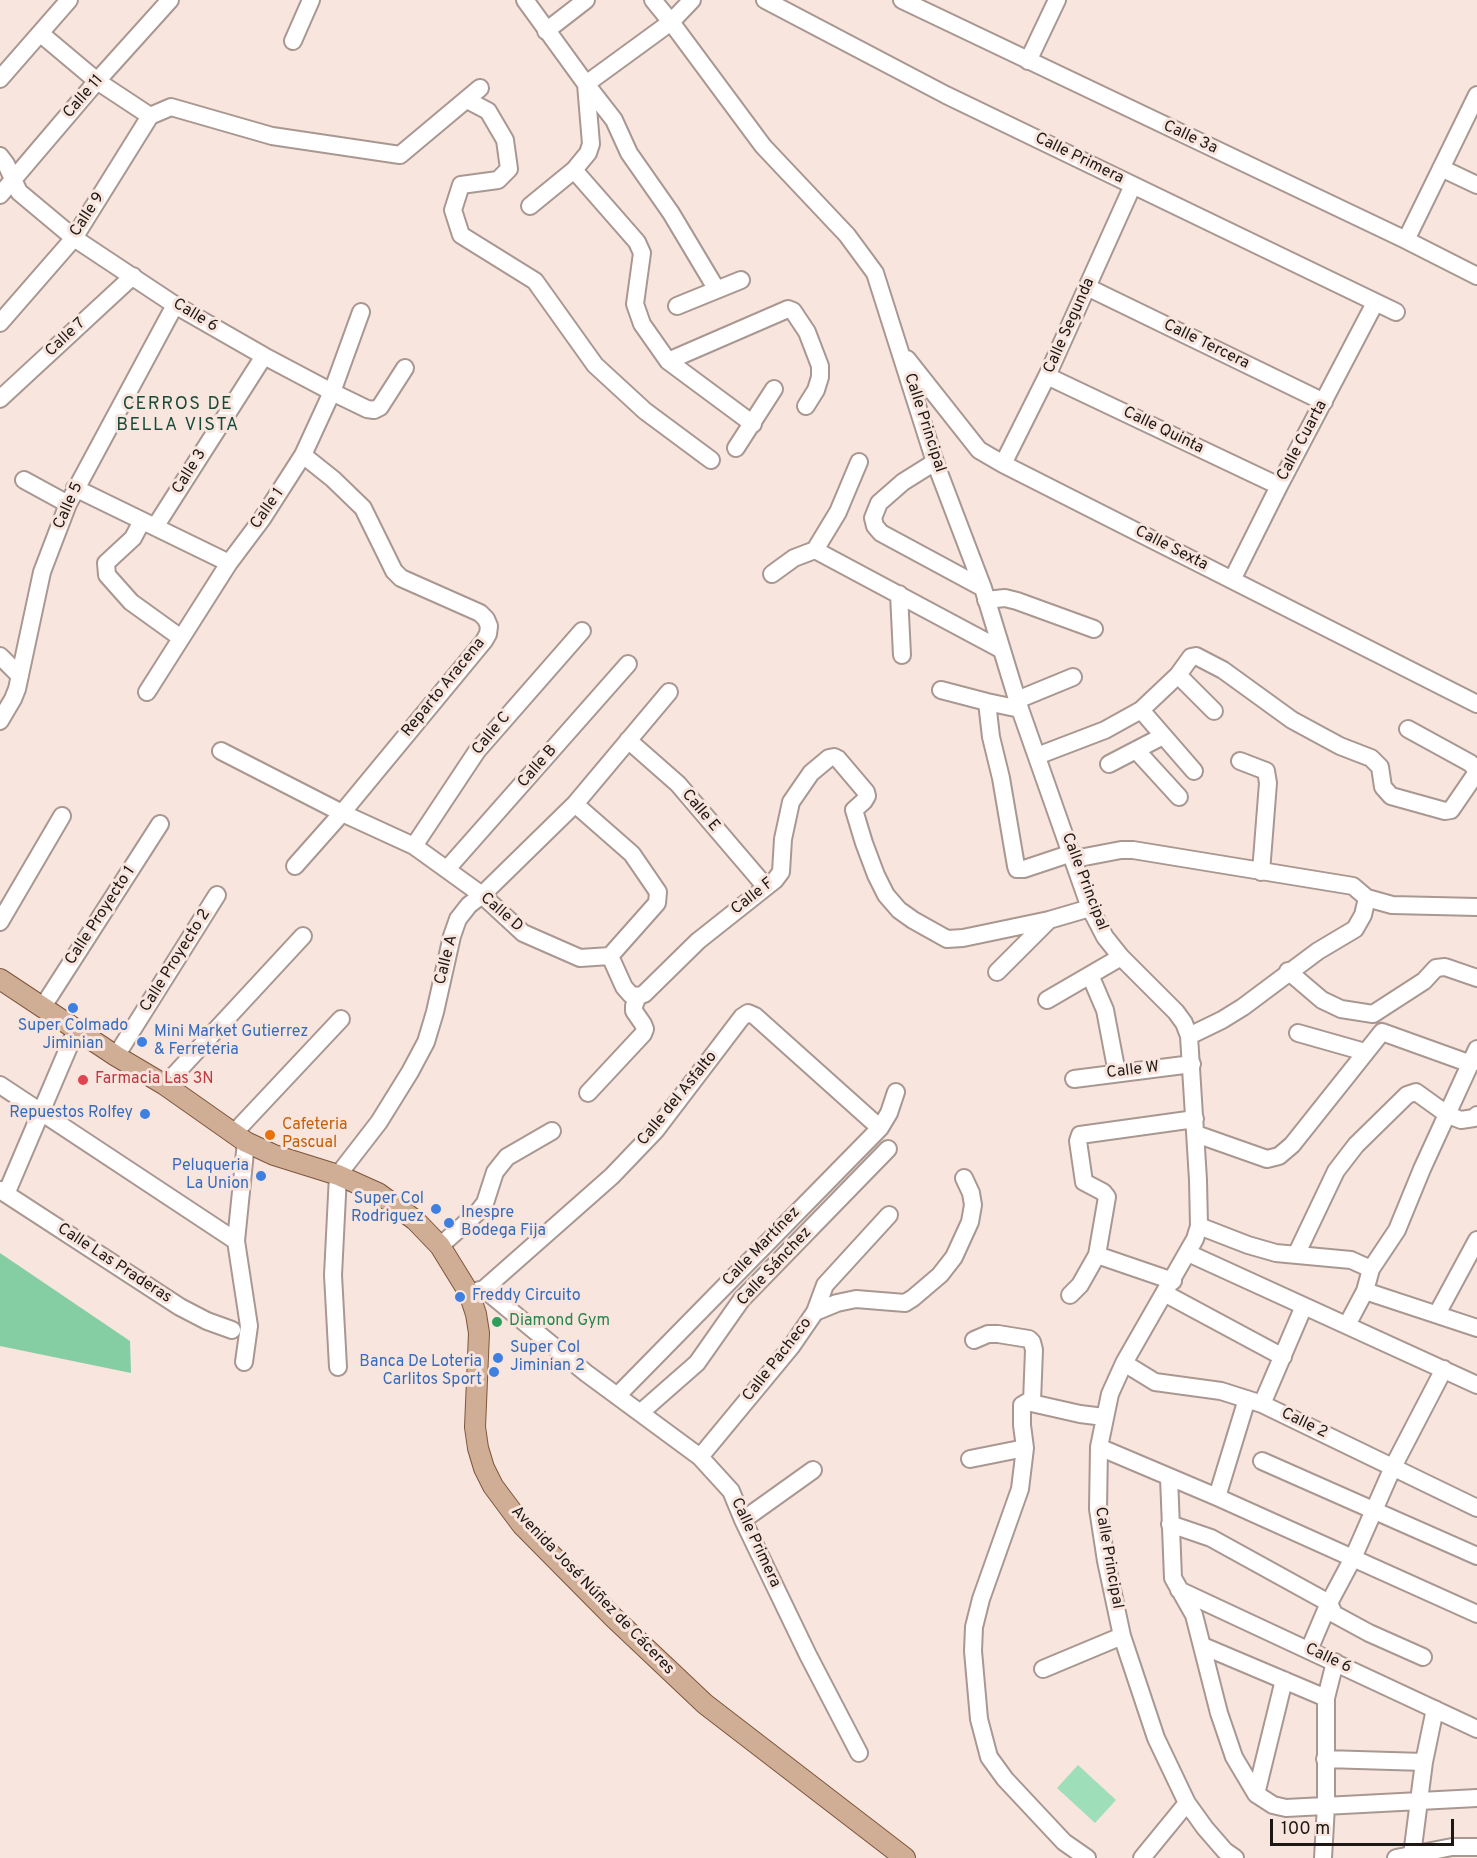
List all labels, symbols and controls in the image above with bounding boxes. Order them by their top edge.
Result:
street label: Calle 11 [60,71,108,123]
street label: Calle 3a [1160,117,1220,159]
street label: Calle Primera [1031,129,1127,189]
street label: Calle 9 [67,189,109,241]
street label: Calle Segunda [1040,275,1100,377]
street label: Calle 6 [169,295,221,337]
street label: Calle 7 [42,315,90,361]
street label: Calle Tercera [1160,316,1252,374]
street label: Calle Principal [899,371,949,475]
district label: CERROS DE BELLA VISTA [116,394,240,436]
street label: Calle Cuarta [1274,397,1332,485]
street label: Calle Quinta [1120,403,1206,459]
street label: Calle 3 [169,446,211,498]
street label: Calle 5 [50,480,88,532]
street label: Calle 1 [247,485,289,533]
street label: Calle Sexta [1131,522,1211,576]
street label: Reparto Aracena [398,635,490,741]
street label: Calle C [469,709,515,759]
street label: Calle B [514,742,562,792]
street label: Calle E [677,786,723,836]
street label: Calle Principal [1057,830,1111,934]
street label: Calle Proyecto 1 [62,863,140,969]
street label: Calle F [728,875,778,919]
street label: Calle D [476,889,526,937]
street label: Calle Proyecto 2 [137,906,215,1016]
street label: Calle A [432,933,462,987]
marker: Super Colmado Jiminian [66,1001,80,1015]
place label: Super Colmado Jiminian [18,1017,128,1055]
place label: Mini Market Gutierrez & Ferreteria [154,1023,308,1061]
marker: Mini Market Gutierrez & Ferreteria [135,1035,149,1049]
street label: Calle del Asfalto [634,1048,722,1150]
street label: Calle W [1106,1058,1160,1084]
place label: Farmacia Las 3N [95,1070,214,1090]
marker: Farmacia Las 3N [76,1073,90,1087]
place label: Repuestos Rolfey [9,1104,133,1124]
marker: Repuestos Rolfey [138,1107,152,1121]
place label: Cafeteria Pascual [282,1116,347,1154]
marker: Cafeteria Pascual [263,1128,277,1142]
place label: Peluqueria La Union [172,1157,249,1195]
marker: Peluqueria La Union [254,1169,268,1183]
place label: Super Col Rodriguez [351,1190,424,1228]
marker: Super Col Rodriguez [429,1202,443,1216]
street label: Calle Martínez [719,1203,805,1291]
place label: Inespre Bodega Fija [461,1204,546,1242]
marker: Inespre Bodega Fija [442,1216,456,1230]
street label: Calle Las Praderas [53,1220,175,1308]
street label: Calle Sánchez [734,1224,816,1310]
place label: Freddy Circuito [472,1287,581,1307]
marker: Freddy Circuito [453,1290,467,1304]
place label: Diamond Gym [509,1312,610,1332]
street label: Calle Pacheco [739,1314,817,1406]
marker: Diamond Gym [490,1315,504,1329]
place label: Super Col Jiminian 2 [510,1339,585,1377]
marker: Super Col Jiminian 2 [491,1351,505,1365]
place label: Banca De Loteria Carlitos Sport [359,1353,482,1391]
marker: Banca De Loteria Carlitos Sport [487,1365,501,1379]
street label: Calle 2 [1278,1405,1330,1443]
street label: Calle Primera [726,1495,784,1591]
street label: Avenida José Núñez de Cáceres [506,1503,678,1679]
street label: Calle Principal [1090,1506,1126,1610]
street label: Calle 6 [1302,1640,1354,1678]
scale bar [1273,1807,1458,1845]
text: 100 m [1281,1818,1330,1841]

